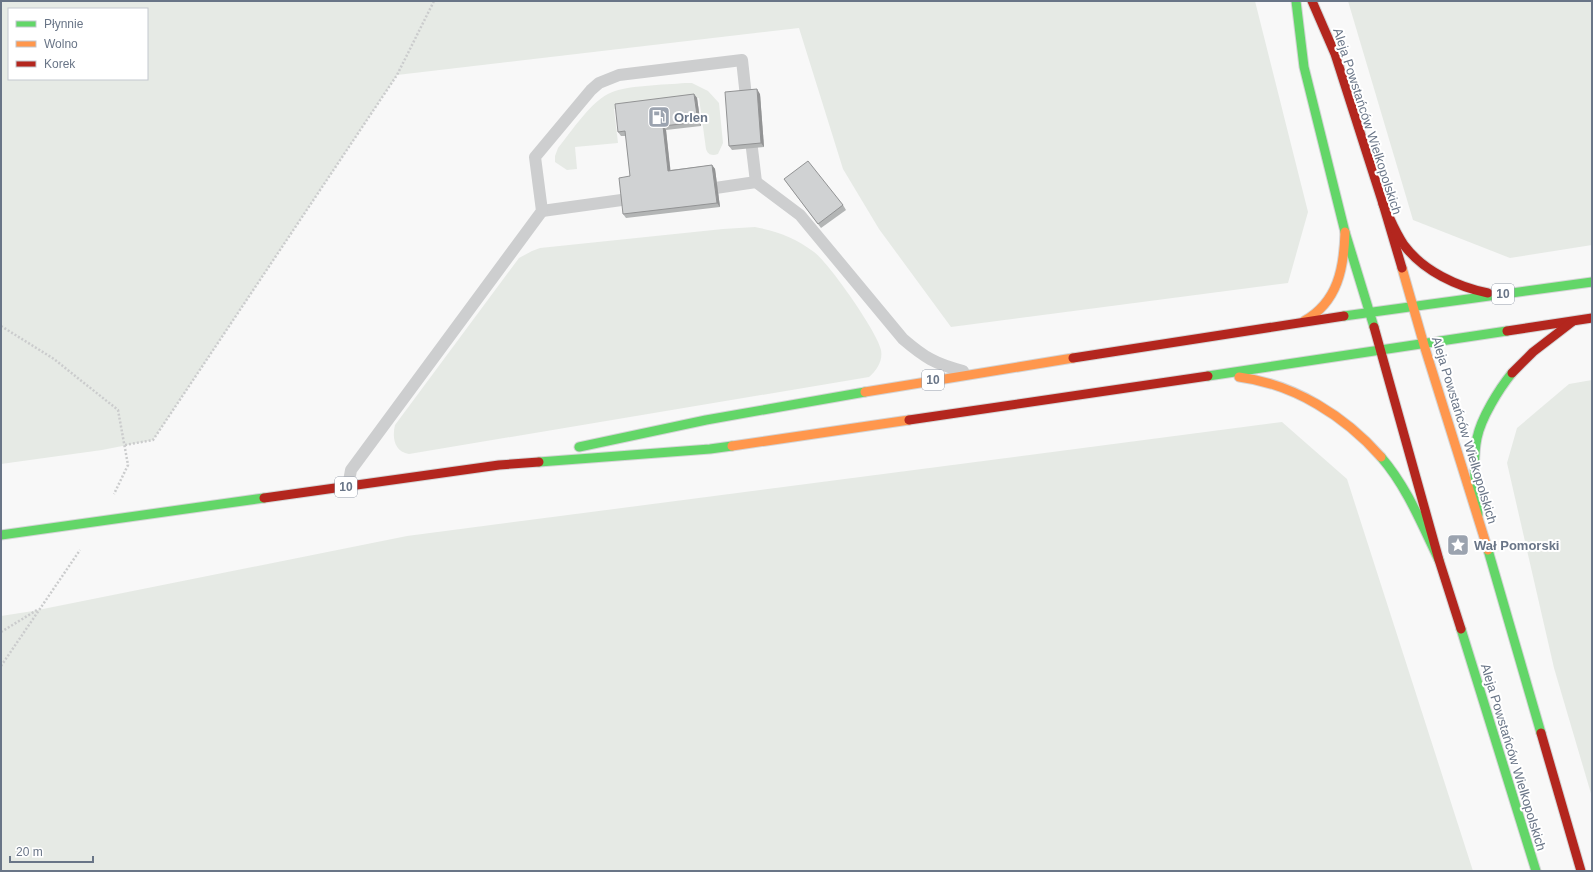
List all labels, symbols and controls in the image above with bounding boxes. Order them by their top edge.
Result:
legend [8,8,148,80]
text: Płynnie [44,17,84,31]
street label: Aleja Powstańców Wielkopolskich [1330,26,1405,216]
text: Wolno [44,37,78,51]
text: Korek [44,57,76,71]
fuel station icon: Orlen [646,104,672,130]
place label: Orlen [674,110,708,125]
road number: 10 [1492,284,1514,304]
street label: Aleja Powstańców Wielkopolskich [1429,335,1500,526]
road number: 10 [922,370,944,390]
road number: 10 [335,477,357,497]
place icon: Wał Pomorski [1445,532,1471,558]
place label: Wał Pomorski [1474,538,1559,553]
street label: Aleja Powstańców Wielkopolskich [1478,662,1549,853]
scale bar [10,838,93,864]
text: 20 m [16,845,43,859]

